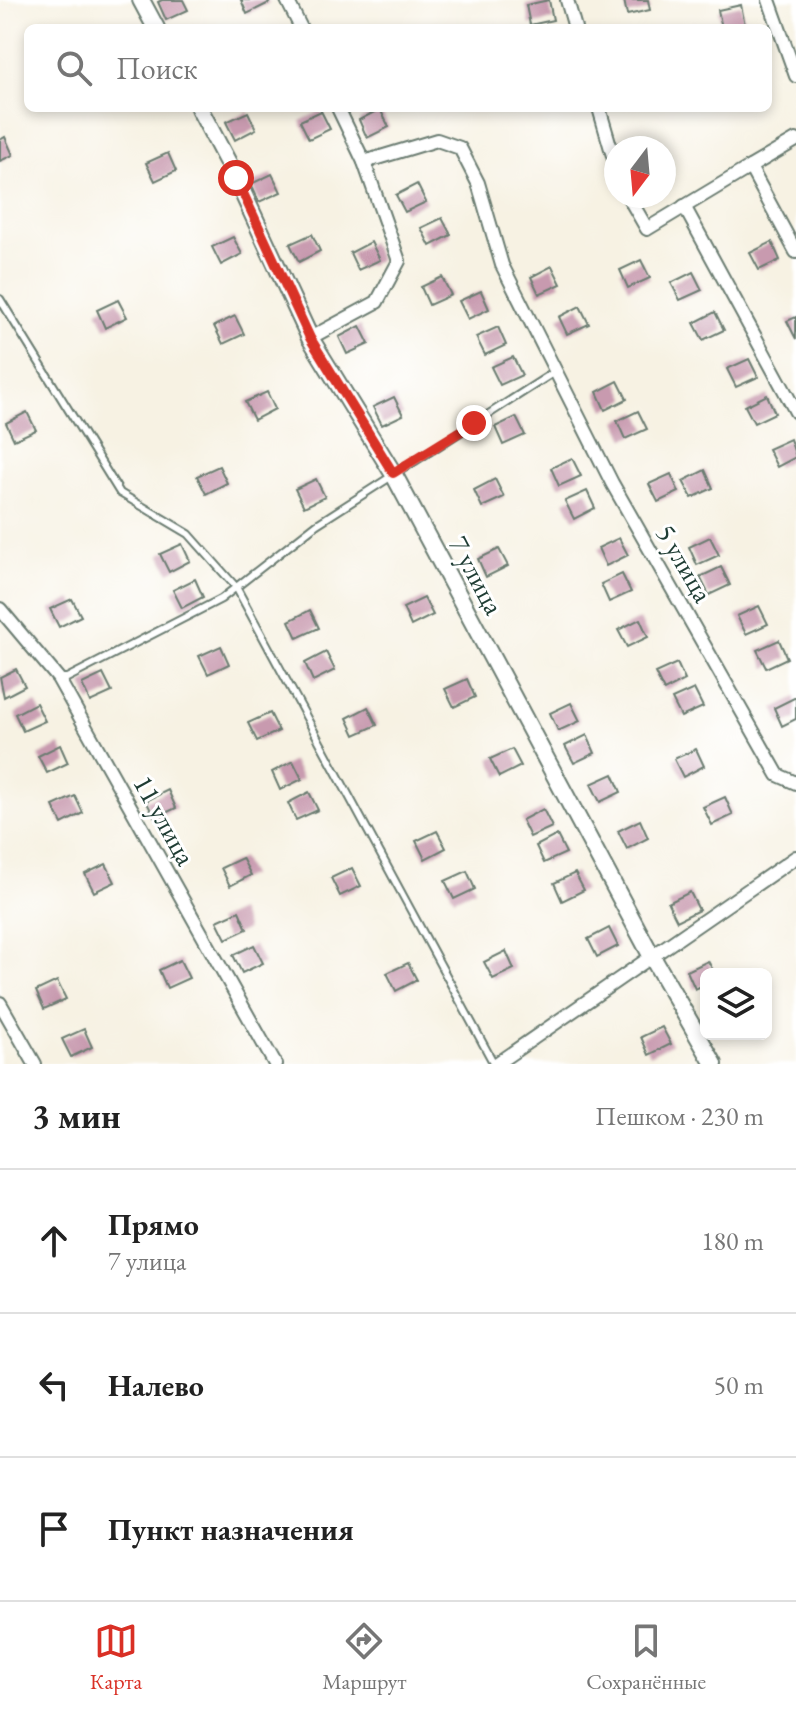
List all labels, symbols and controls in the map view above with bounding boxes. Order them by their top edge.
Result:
search box [24,24,772,112]
icon: search [52,46,96,90]
text: Поиск [116,49,198,88]
north arrow [604,136,676,208]
route start [218,160,254,196]
route end [456,405,492,441]
street label: 5 улица [648,517,722,609]
street label: 7 улица [441,529,513,621]
street label: 11 улица [126,768,205,872]
map controls [700,968,772,1040]
button: layers [700,968,772,1040]
text: 3 мин [32,1094,121,1138]
text: Пешком · 230 m [595,1099,764,1133]
text: Прямо [108,1205,199,1244]
icon: ahead [32,1219,76,1263]
text: 180 m [701,1224,764,1258]
text: 7 улица [108,1244,186,1278]
icon: left [32,1363,76,1407]
text: Налево [108,1366,204,1405]
text: 50 m [714,1368,764,1402]
icon: arrive [32,1507,76,1551]
text: Пункт назначения [108,1510,354,1549]
tab: Карта [90,1619,142,1696]
tab: Маршрут [322,1619,406,1696]
tab: Сохранённые [586,1619,706,1696]

